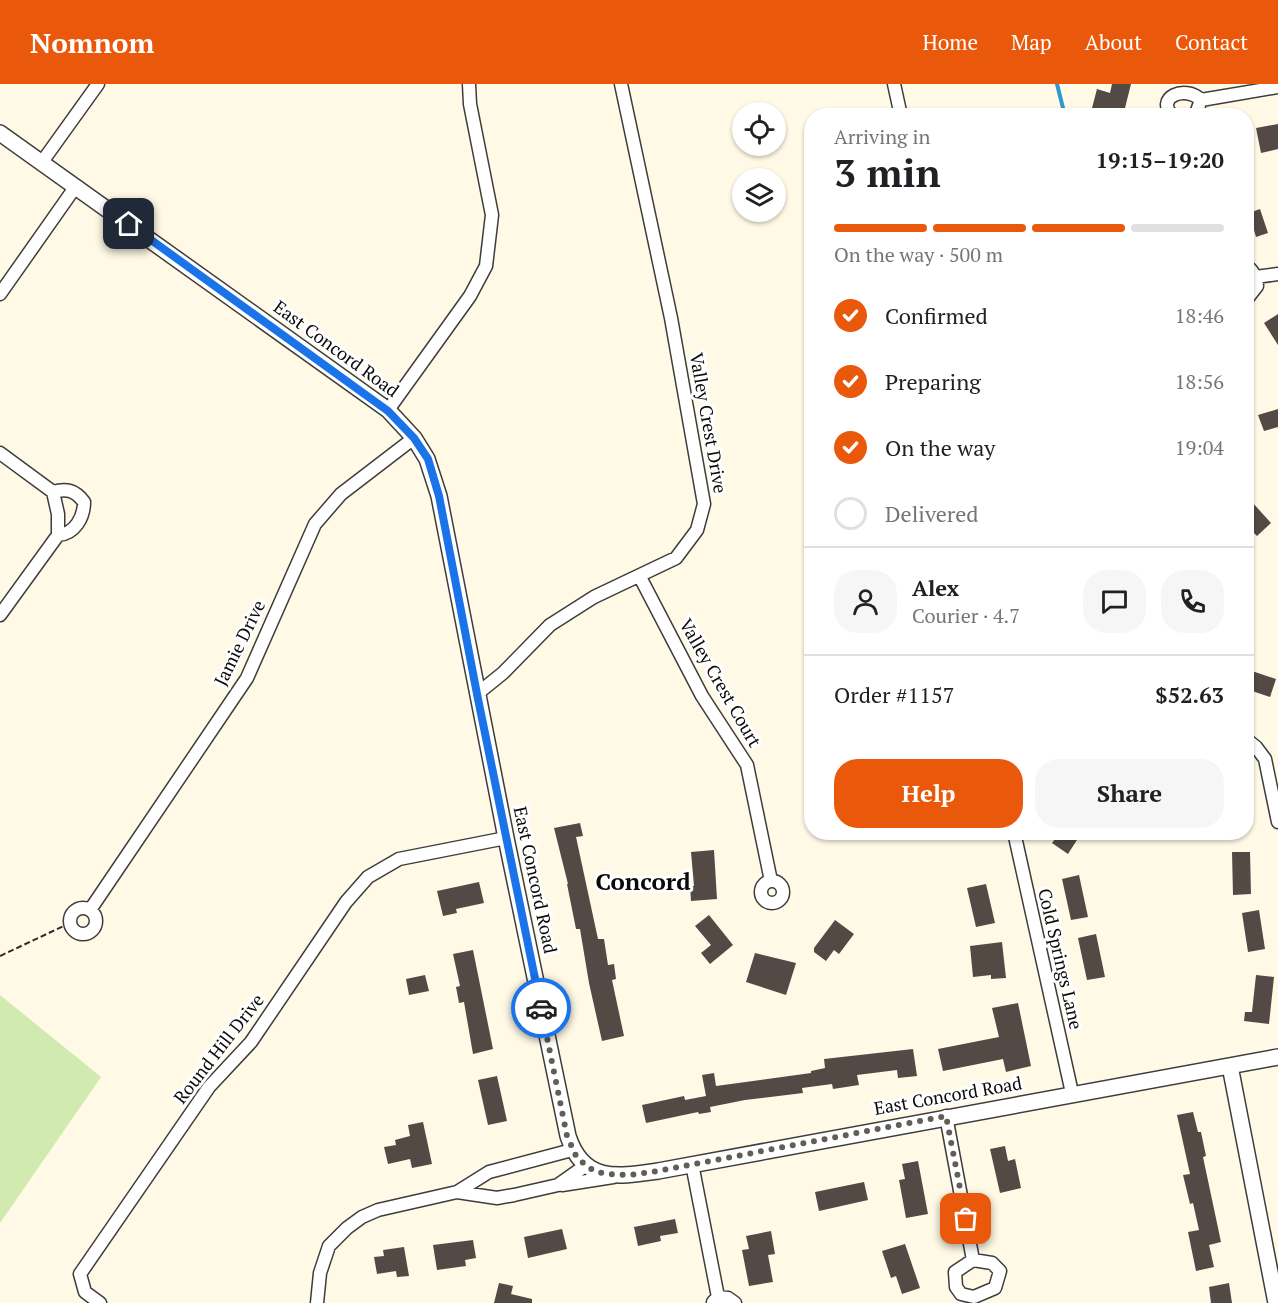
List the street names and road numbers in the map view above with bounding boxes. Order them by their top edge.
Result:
street label: East Concord Road [269,294,404,402]
street label: Valley Crest Drive [685,351,733,495]
street label: Jamie Drive [208,596,270,689]
street label: Valley Crest Court [674,614,768,751]
street label: East Concord Road [509,804,563,955]
street label: Cold Springs Lane [1033,886,1089,1032]
street label: Round Hill Drive [168,989,269,1108]
street label: East Concord Road [872,1070,1024,1120]

